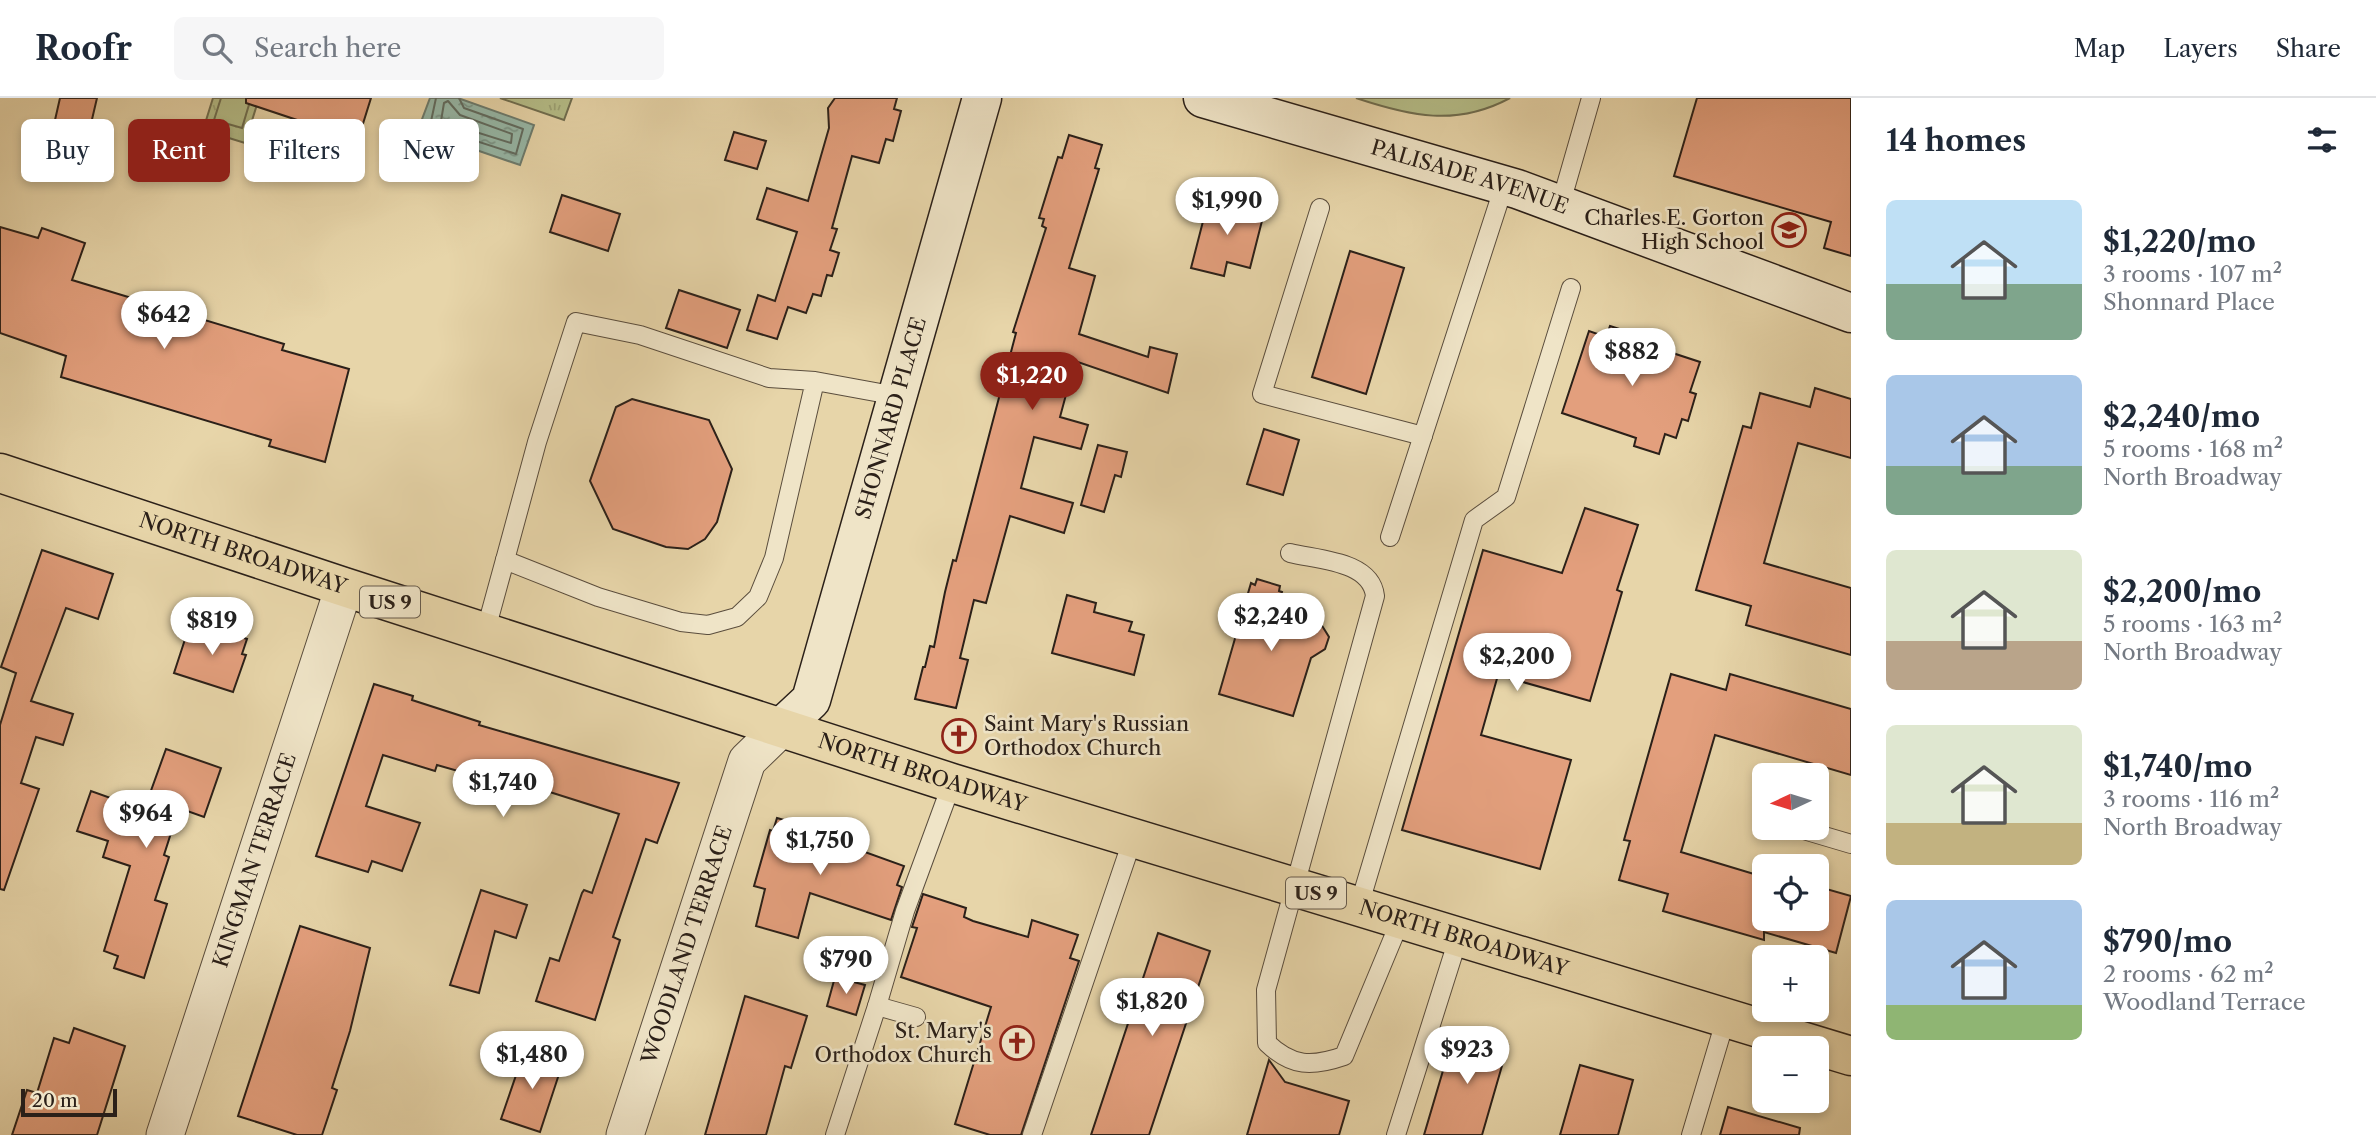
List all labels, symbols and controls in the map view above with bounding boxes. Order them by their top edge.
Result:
search box [174,17,664,80]
text: Roofr [35,28,132,69]
icon: search [198,29,236,67]
text: Search here [254,32,401,64]
text: Map [2074,34,2125,63]
text: Layers [2163,34,2238,63]
text: Share [2276,34,2341,63]
chip: Buy [21,119,114,182]
chip: Rent [128,119,230,182]
chip: Filters [244,119,365,182]
chip: New [379,119,479,182]
icon: filters [2303,121,2341,159]
text: 14 homes [1886,122,2026,159]
street label: PALISADE AVENUE [1368,134,1572,219]
pin: $1,990 [1170,178,1284,237]
text: $1,990 [1191,186,1263,214]
place label: Charles E. Gorton High School [1584,205,1764,254]
school or university icon: Charles E. Gorton High School [1770,211,1808,249]
text: $1,220/mo [2103,223,2256,260]
icon: home [1942,228,2026,312]
text: 3 rooms · 107 m² [2103,260,2282,288]
text: Shonnard Place [2103,288,2275,316]
pin: $642 [123,292,205,351]
text: $642 [137,300,191,328]
street label: SHONNARD PLACE [850,314,931,522]
pin: $882 [1591,328,1673,388]
text: $882 [1605,337,1659,365]
pin: $1,220 [975,352,1089,412]
text: $1,220 [996,361,1068,389]
text: $2,240/mo [2103,398,2260,435]
icon: home [1942,403,2026,487]
text: 5 rooms · 168 m² [2103,435,2283,463]
text: North Broadway [2103,463,2282,491]
street label: NORTH BROADWAY [136,507,351,599]
text: $2,200/mo [2103,573,2261,610]
icon: home [1942,578,2026,662]
road number: US 9 [360,587,420,618]
pin: $2,240 [1214,594,1328,653]
pin: $819 [171,598,253,657]
text: $2,240 [1234,602,1308,630]
text: $819 [186,606,238,634]
text: 5 rooms · 163 m² [2103,610,2282,638]
pin: $2,200 [1460,634,1574,693]
text: North Broadway [2103,638,2282,666]
text: $2,200 [1479,642,1555,670]
place label: Saint Mary's Russian Orthodox Church [984,711,1189,760]
church icon: Saint Mary's Russian Orthodox Church [940,717,978,755]
street label: NORTH BROADWAY [815,728,1031,817]
text: $1,740/mo [2103,748,2252,785]
street label: KINGMAN TERRACE [208,750,301,971]
icon: home [1942,753,2026,837]
pin: $1,740 [446,760,560,819]
north arrow [1752,763,1829,840]
map controls [1752,763,1829,1113]
text: $1,740 [469,768,537,796]
text: 3 rooms · 116 m² [2103,785,2279,813]
pin: $964 [105,790,187,850]
text: $964 [119,799,173,827]
text: North Broadway [2103,813,2282,841]
pin: $1,750 [763,818,877,877]
street label: WOODLAND TERRACE [636,822,737,1068]
text: $1,750 [786,826,854,854]
button: locate [1752,854,1829,931]
road number: US 9 [1286,878,1346,908]
street label: NORTH BROADWAY [1356,894,1573,982]
text: $790/mo [2103,923,2232,960]
icon: home [1942,928,2026,1012]
pin: $790 [805,936,887,996]
text: $790 [819,945,873,973]
button: + [1752,945,1829,1022]
text: 2 rooms · 62 m² [2103,960,2274,988]
pin: $1,820 [1095,978,1209,1038]
text: $1,820 [1116,987,1188,1015]
text: Woodland Terrace [2103,988,2306,1016]
place label: St. Mary's Orthodox Church [815,1018,992,1067]
church icon: St. Mary's Orthodox Church [998,1024,1036,1062]
pin: $923 [1426,1026,1508,1086]
pin: $1,480 [475,1032,589,1091]
text: $923 [1440,1035,1494,1063]
button: − [1752,1036,1829,1113]
text: $1,480 [496,1040,568,1068]
scale bar [21,1086,117,1118]
text: 20 m [32,1089,78,1112]

